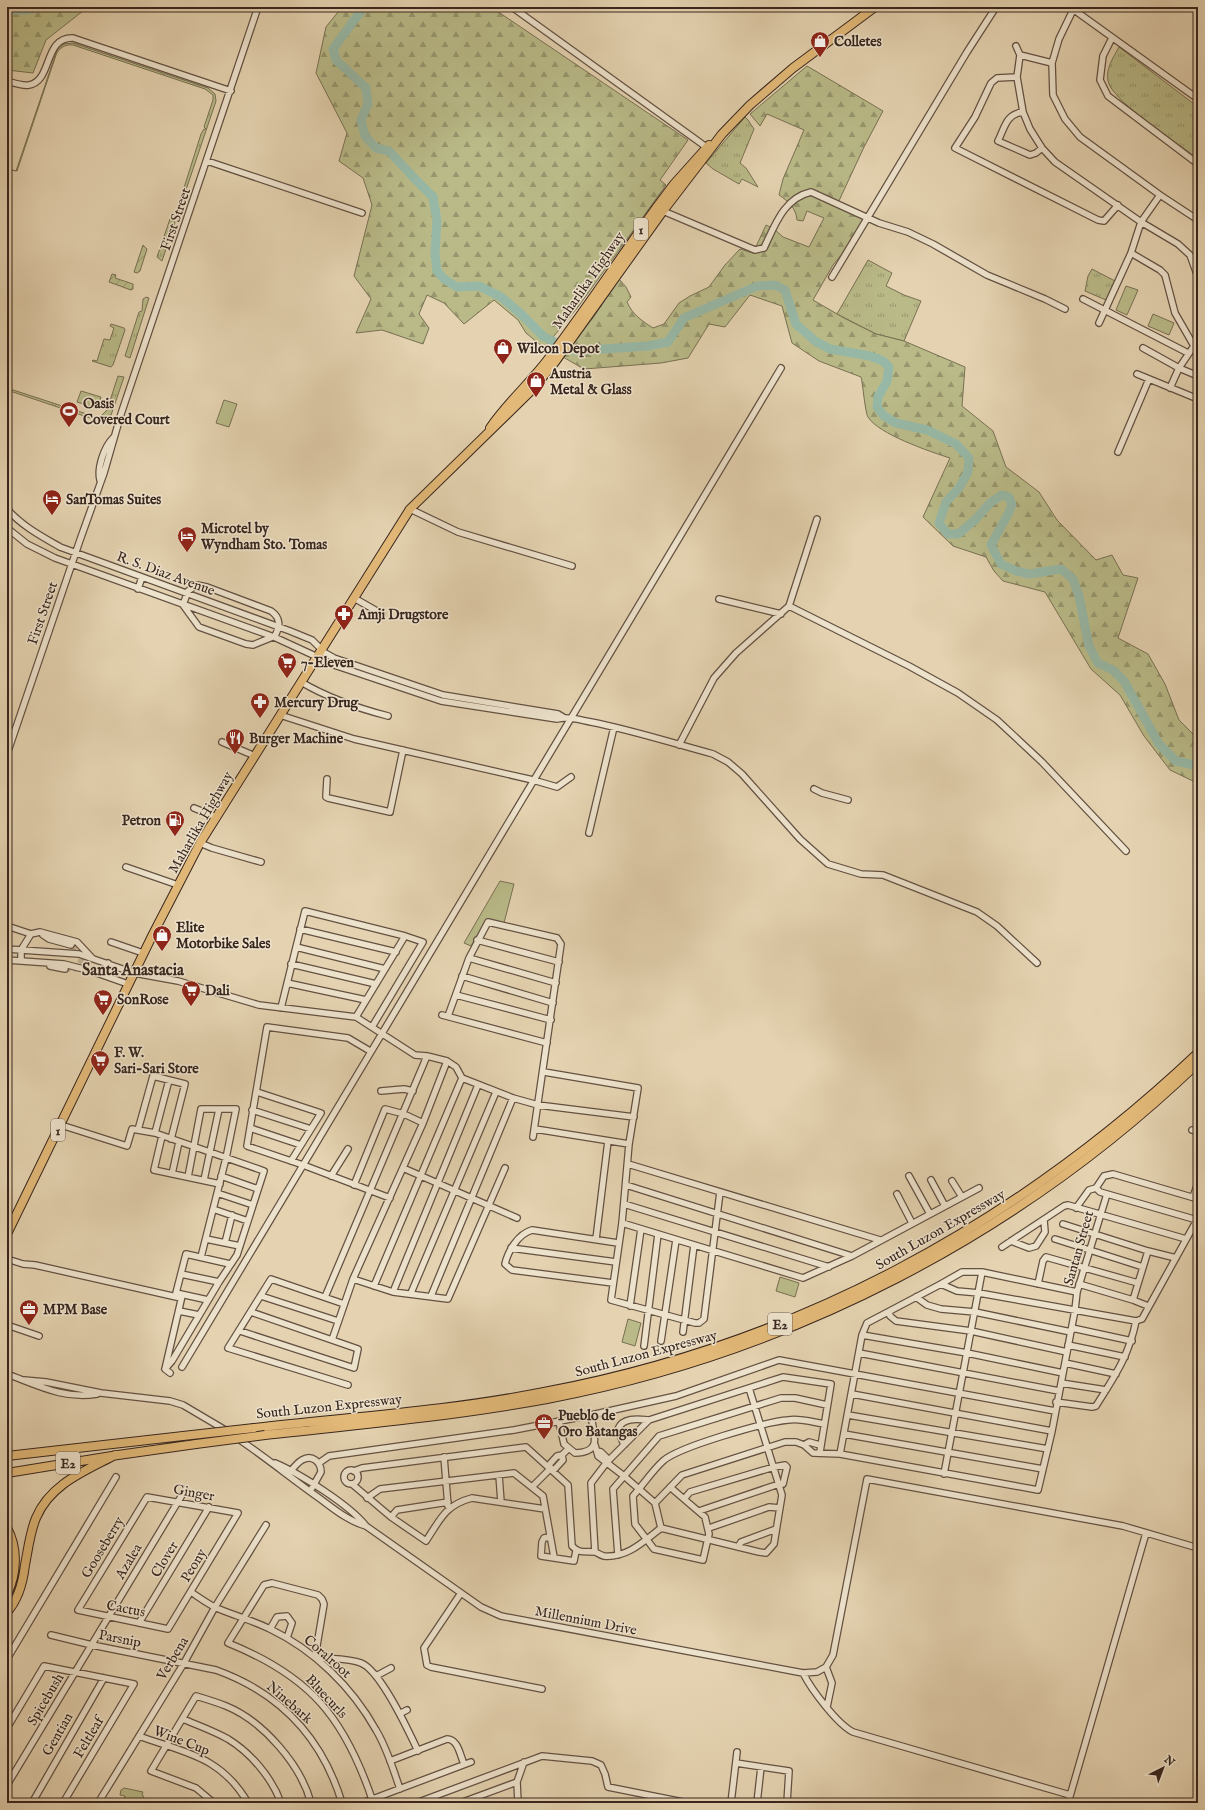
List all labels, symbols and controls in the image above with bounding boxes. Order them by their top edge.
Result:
shop icon: Colletes [809,30,831,58]
place label: Colletes [834,33,882,51]
street label: First Street [157,185,195,253]
road number: 1 [634,218,648,240]
street label: Maharlika Highway [549,228,629,333]
shop icon: Wilcon Depot [492,337,514,365]
place label: Wilcon Depot [516,340,600,358]
place label: Austria Metal & Glass [549,365,632,399]
shop icon: Austria Metal & Glass [525,370,547,398]
place label: Oasis Covered Court [83,395,170,429]
sports icon: Oasis Covered Court [58,400,80,428]
hotel icon: SanTomas Suites [41,488,63,516]
place label: SanTomas Suites [66,491,161,509]
place label: Microtel by Wyndham Sto. Tomas [200,520,327,554]
hotel icon: Microtel by Wyndham Sto. Tomas [176,525,198,553]
street label: R. S. Diaz Avenue [114,548,218,600]
street label: First Street [24,579,62,647]
pharmacy icon: Amji Drugstore [333,603,355,631]
place label: Amji Drugstore [357,606,449,624]
supermarket icon: 7-Eleven [276,651,298,679]
place label: 7-Eleven [301,654,355,672]
pharmacy icon: Mercury Drug [249,691,271,719]
place label: Mercury Drug [274,694,360,712]
restaurant icon: Burger Machine [224,727,246,755]
place label: Burger Machine [249,730,344,748]
street label: Maharlika Highway [164,768,237,877]
fuel station icon: Petron [164,809,186,837]
place label: Petron [122,812,162,830]
place label: Elite Motorbike Sales [176,919,270,953]
shop icon: Elite Motorbike Sales [151,924,173,952]
district label: Santa Anastacia [82,961,185,981]
supermarket icon: Dali [180,979,202,1007]
place label: Dali [205,982,230,1000]
supermarket icon: SonRose [92,988,114,1016]
place label: SonRose [117,991,169,1009]
place label: F. W. Sari-Sari Store [114,1044,199,1078]
supermarket icon: F. W. Sari-Sari Store [89,1049,111,1077]
road number: 1 [51,1119,65,1141]
street label: South Luzon Expressway [873,1185,1008,1274]
street label: Santan Street [1060,1209,1098,1288]
office icon: MPM Base [18,1298,40,1326]
place label: MPM Base [43,1301,108,1319]
road number: E2 [768,1313,792,1335]
street label: South Luzon Expressway [573,1326,719,1382]
street label: South Luzon Expressway [255,1390,403,1424]
place label: Pueblo de Oro Batangas [558,1407,638,1441]
office icon: Pueblo de Oro Batangas [533,1412,555,1440]
road number: E2 [56,1452,80,1474]
street label: Ginger [172,1481,216,1505]
street label: Gooseberry [77,1513,128,1582]
street label: Clover [147,1538,183,1581]
street label: Azalea [111,1540,147,1583]
street label: Peony [177,1545,211,1586]
street label: Cactus [105,1596,147,1622]
street label: Millennium Drive [533,1602,639,1640]
street label: Parsnip [97,1626,143,1652]
street label: Coralroot [300,1631,355,1683]
street label: Verbena [152,1633,193,1684]
street label: Spicebush [23,1670,69,1729]
street label: Bluecurls [301,1671,351,1723]
street label: Ninebark [262,1678,317,1728]
street label: Gentian [38,1709,78,1759]
street label: Feltleaf [70,1711,110,1762]
street label: Wine Cup [151,1722,213,1760]
north arrow [1143,1748,1183,1788]
text: N [1160,1752,1178,1770]

